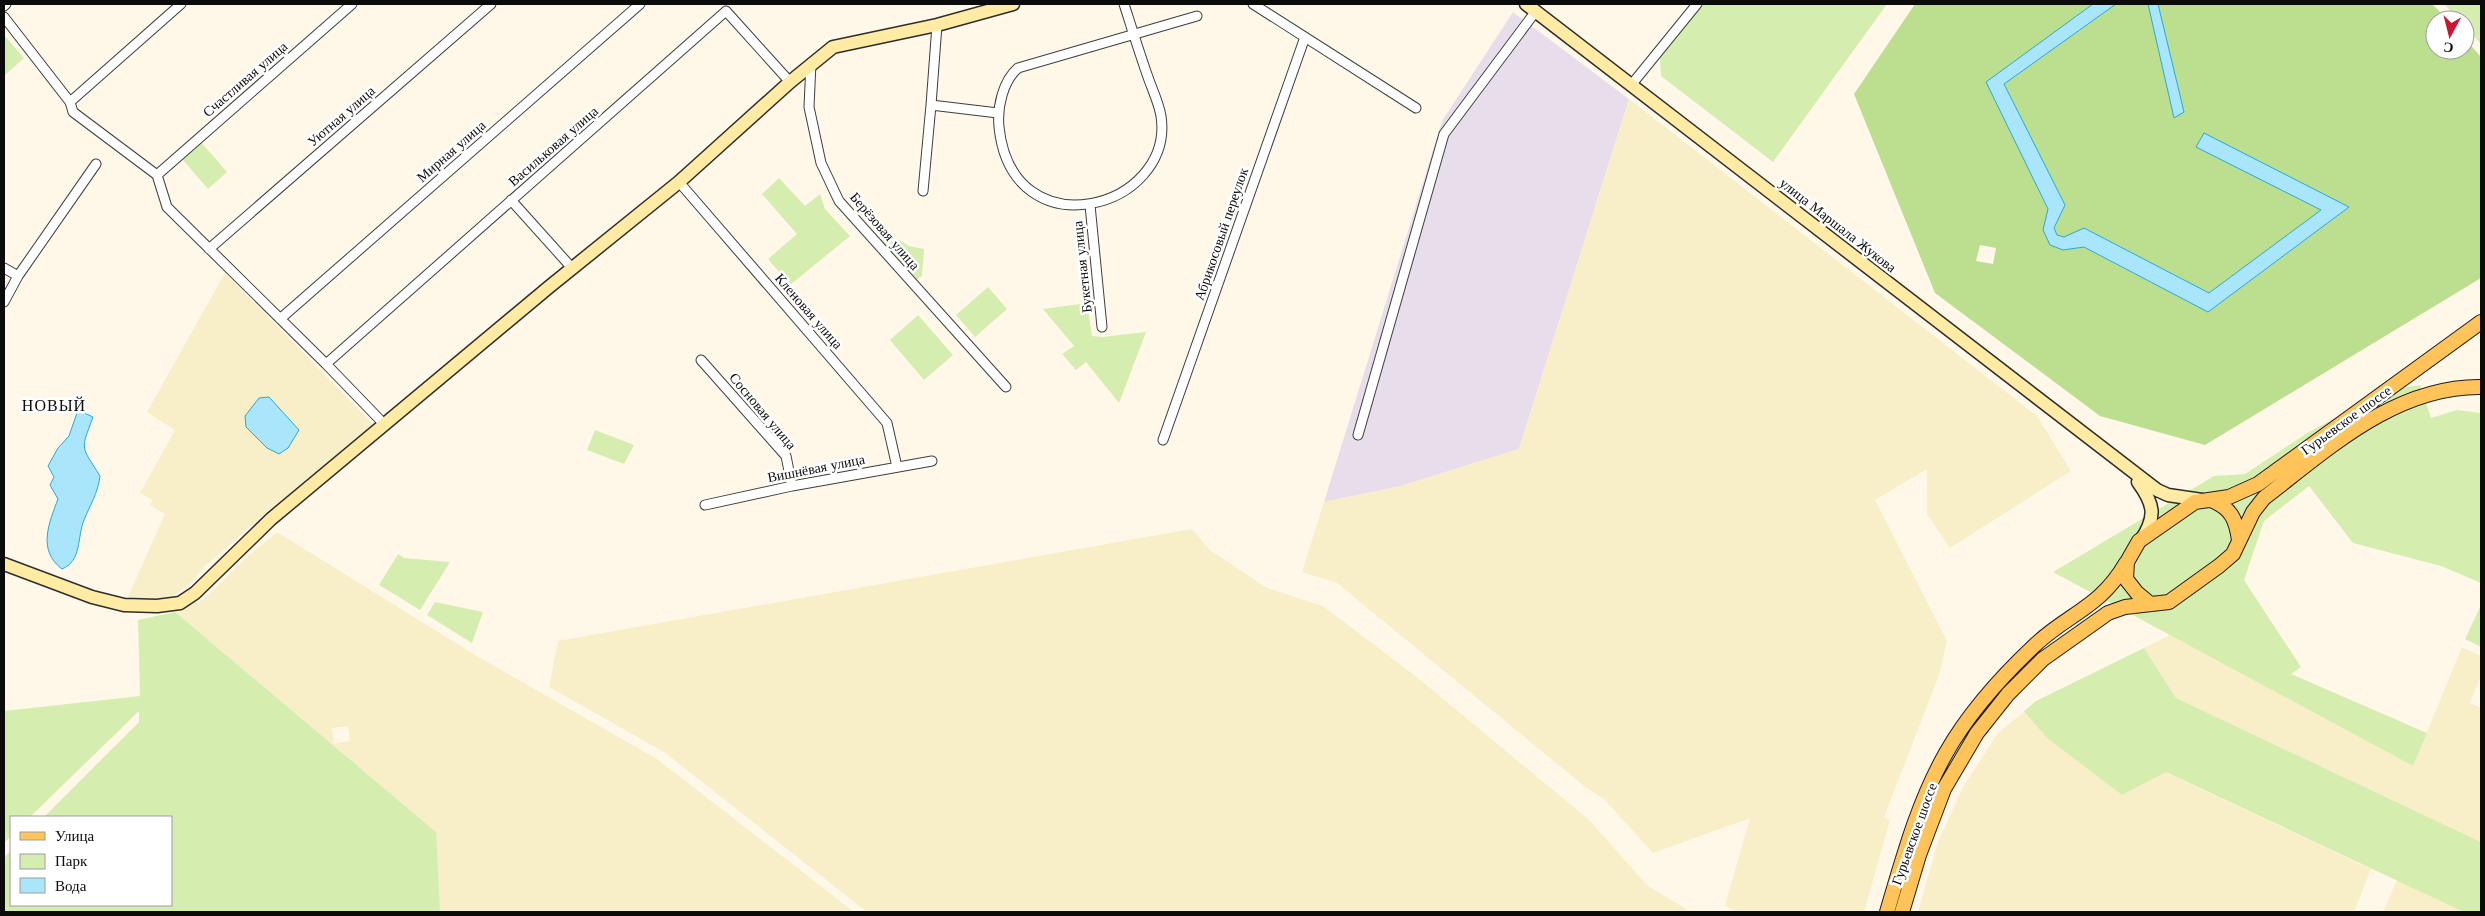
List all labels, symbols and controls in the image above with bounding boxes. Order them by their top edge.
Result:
north arrow [2425,10,2475,60]
street label: Счастливая улица [199,37,292,121]
text: С [2442,38,2455,57]
street label: Уютная улица [303,81,379,150]
street label: Васильковая улица [504,101,602,190]
street label: Мирная улица [413,116,490,186]
street label: Абрикосовый переулок [1190,165,1252,303]
street label: улица Маршала Жукова [1776,174,1901,277]
street label: Берёзовая улица [846,188,924,274]
street label: Букетная улица [1068,219,1096,314]
street label: Кленовая улица [771,269,847,353]
street label: Сосновая улица [726,369,801,454]
street label: Гурьевское шоссе [2297,381,2395,459]
district label: НОВЫЙ [22,395,86,415]
street label: Вишнёвая улица [766,450,867,486]
street label: Гурьевское шоссе [1887,780,1941,888]
legend [10,816,172,906]
text: Улица [55,826,94,845]
text: Парк [55,851,88,870]
text: Вода [55,876,87,895]

